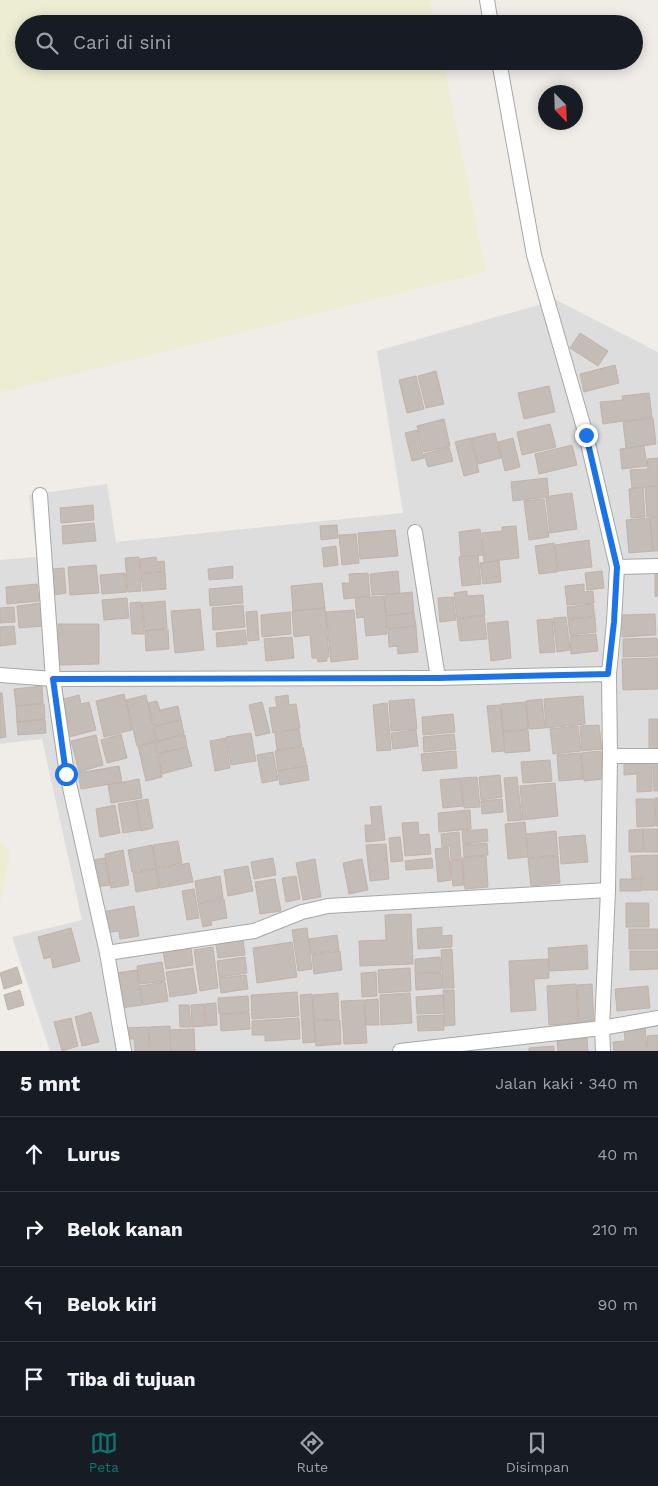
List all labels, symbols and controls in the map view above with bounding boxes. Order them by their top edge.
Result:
search box [15,15,643,70]
icon: search [33,29,61,57]
text: Cari di sini [73,31,171,54]
north arrow [538,85,583,130]
route end [575,424,598,447]
route start [55,763,78,786]
text: 5 mnt [20,1071,80,1096]
text: Jalan kaki · 340 m [495,1074,638,1093]
icon: ahead [20,1140,48,1168]
text: Lurus [67,1143,120,1166]
text: 40 m [598,1145,638,1164]
icon: right [20,1215,48,1243]
text: Belok kanan [67,1218,183,1241]
text: 210 m [592,1220,638,1239]
icon: left [20,1290,48,1318]
text: Belok kiri [67,1293,157,1316]
text: 90 m [597,1295,638,1314]
icon: arrive [20,1365,48,1393]
text: Tiba di tujuan [67,1368,196,1391]
tab: Peta [89,1429,119,1475]
tab: Rute [296,1429,328,1475]
tab: Disimpan [506,1429,569,1475]

